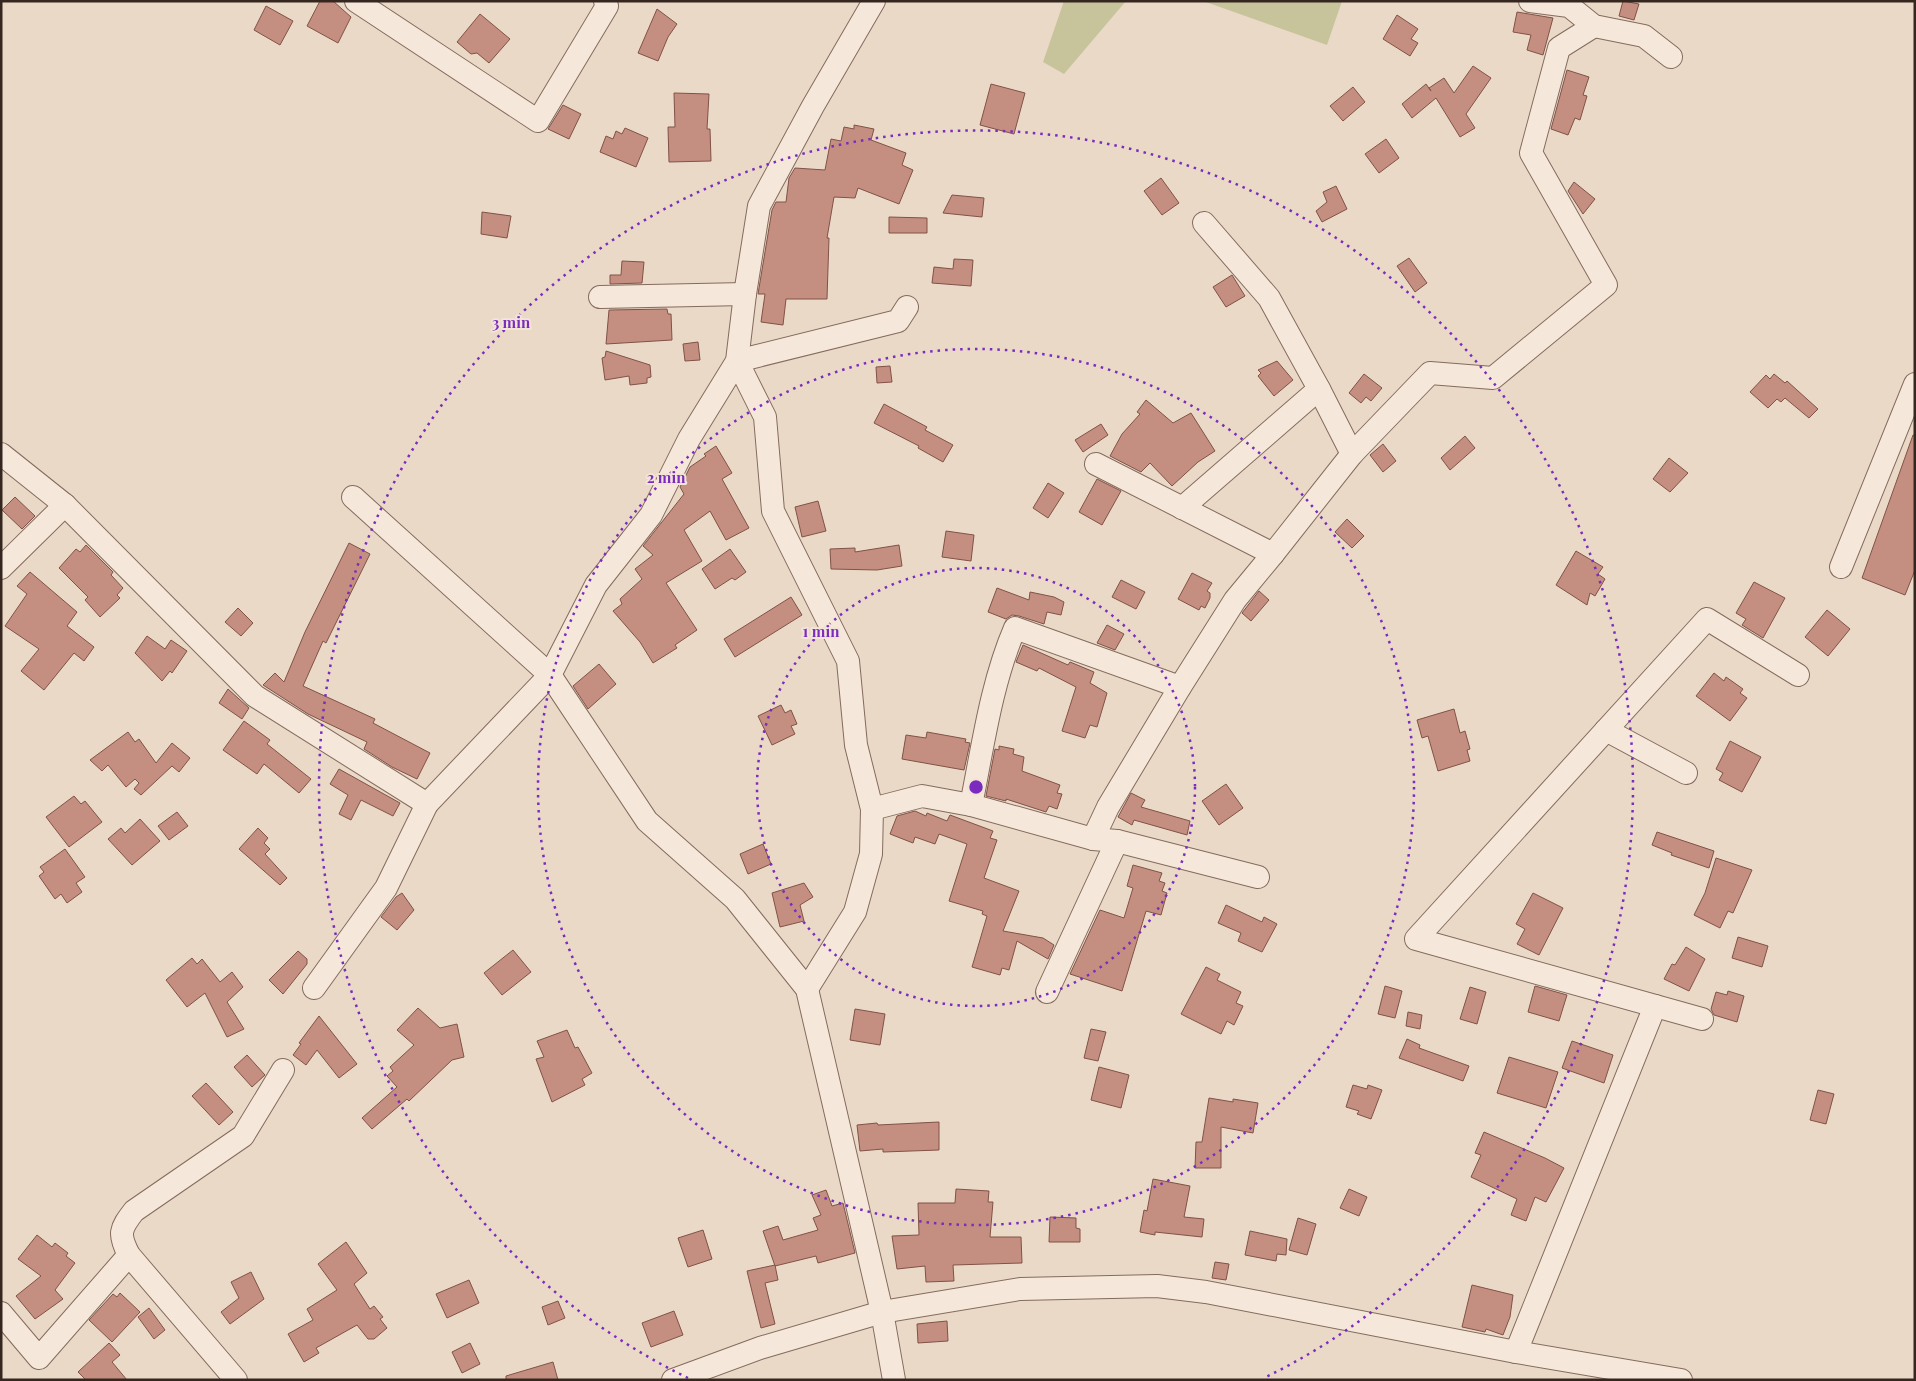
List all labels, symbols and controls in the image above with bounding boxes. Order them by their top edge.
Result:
text: 3 min [492,312,531,332]
text: 2 min [647,467,686,487]
text: 1 min [803,621,840,641]
centre of rings [967,778,985,796]

